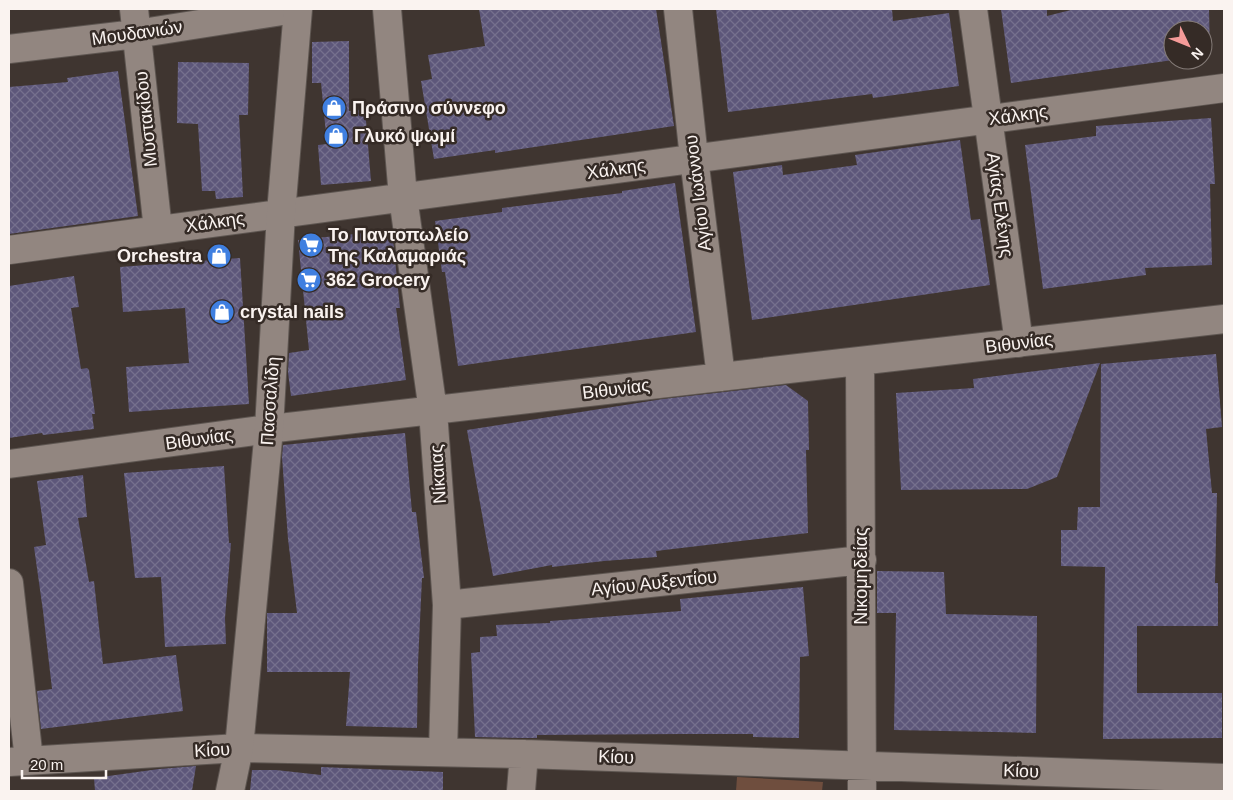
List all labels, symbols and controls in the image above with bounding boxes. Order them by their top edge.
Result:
street label: Μουδανιών [90,17,184,49]
north arrow [1163,20,1213,70]
text: N [1188,45,1207,63]
street label: Μυστακίδου [131,70,161,168]
shop icon: Πράσινο σύννεφο [321,95,347,121]
place label: Πράσινο σύννεφο [352,98,506,118]
street label: Χάλκης [987,101,1049,129]
shop icon: Γλυκό ψωμί [323,123,349,149]
place label: Γλυκό ψωμί [354,126,455,146]
street label: Αγίου Ιωάννου [681,134,715,252]
street label: Αγίας Ελένης [983,151,1017,259]
street label: Χάλκης [585,155,647,183]
street label: Χάλκης [184,208,246,236]
place label: Το Παντοπωλείο Της Καλαμαριάς [328,225,469,266]
supermarket icon: Το Παντοπωλείο Της Καλαμαριάς [298,232,324,258]
shop icon: Orchestra [206,243,232,269]
place label: Orchestra [117,246,203,266]
supermarket icon: 362 Grocery [296,267,322,293]
place label: 362 Grocery [326,270,430,290]
shop icon: crystal nails [209,299,235,325]
place label: crystal nails [240,302,344,322]
street label: Βιθυνίας [984,329,1054,357]
street label: Πασσαλίδη [257,356,283,446]
street label: Βιθυνίας [581,375,651,403]
street label: Βιθυνίας [164,424,234,454]
street label: Νίκαιας [426,443,450,504]
street label: Νικομηδείας [851,527,871,625]
street label: Αγίου Αυξεντίου [590,566,718,600]
street label: Κίου [194,739,230,761]
street label: Κίου [598,746,634,768]
scale bar [22,748,106,780]
text: 20 m [30,756,63,773]
street label: Κίου [1003,760,1039,782]

